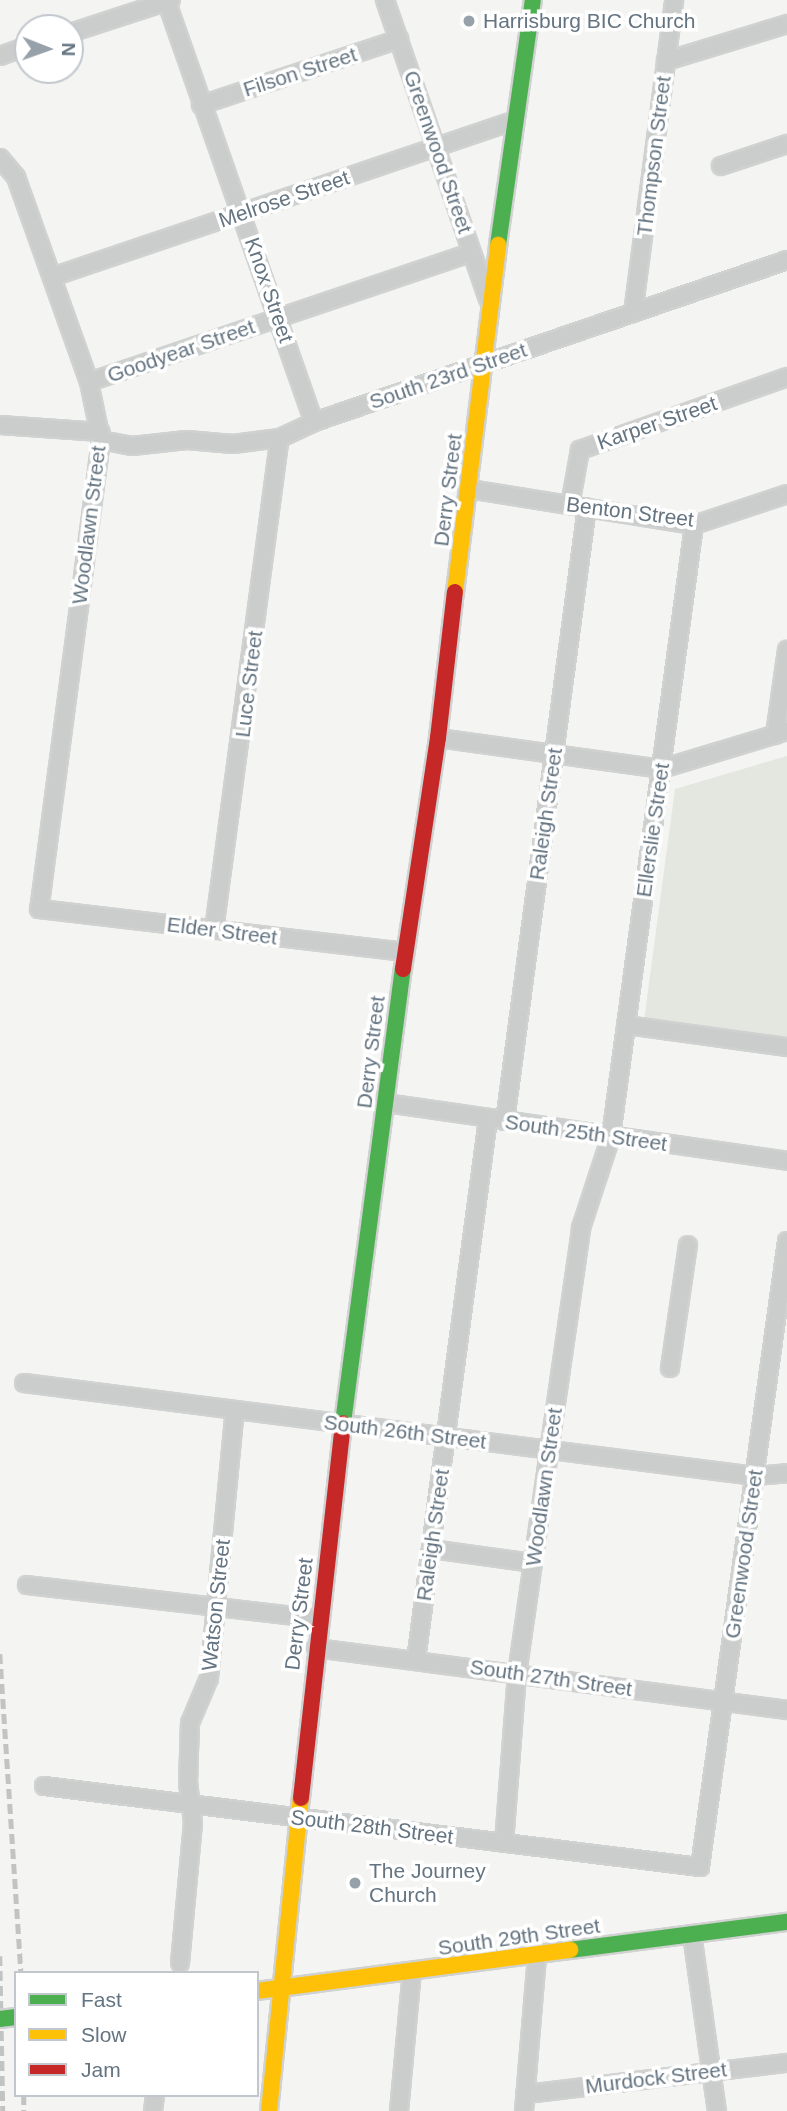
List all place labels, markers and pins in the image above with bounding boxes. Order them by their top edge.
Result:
place label: Harrisburg BIC Church [483,8,695,34]
marker: Harrisburg BIC Church [461,13,477,29]
place label: The Journey Church [369,1858,486,1908]
marker: The Journey Church [347,1875,363,1891]

